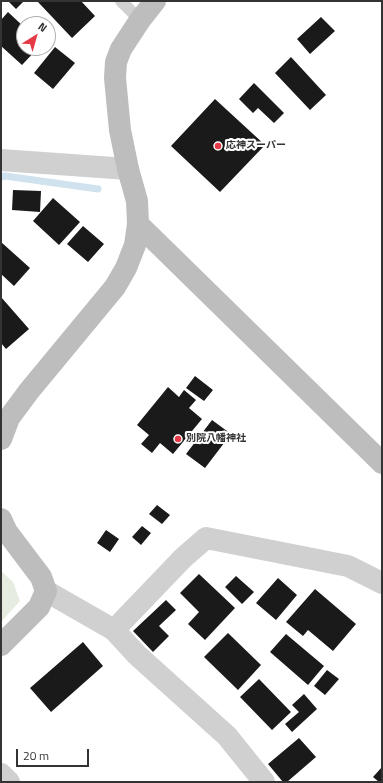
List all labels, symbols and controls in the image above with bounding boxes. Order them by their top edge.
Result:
north arrow [16,16,56,56]
text: N [35,19,50,36]
place label: 応神スーパー [226,140,286,152]
marker: 応神スーパー [213,141,223,151]
place label: 別院八幡神社 [186,433,246,445]
marker: 別院八幡神社 [173,434,183,444]
scale bar [18,741,91,767]
text: 20 m [23,746,49,765]

